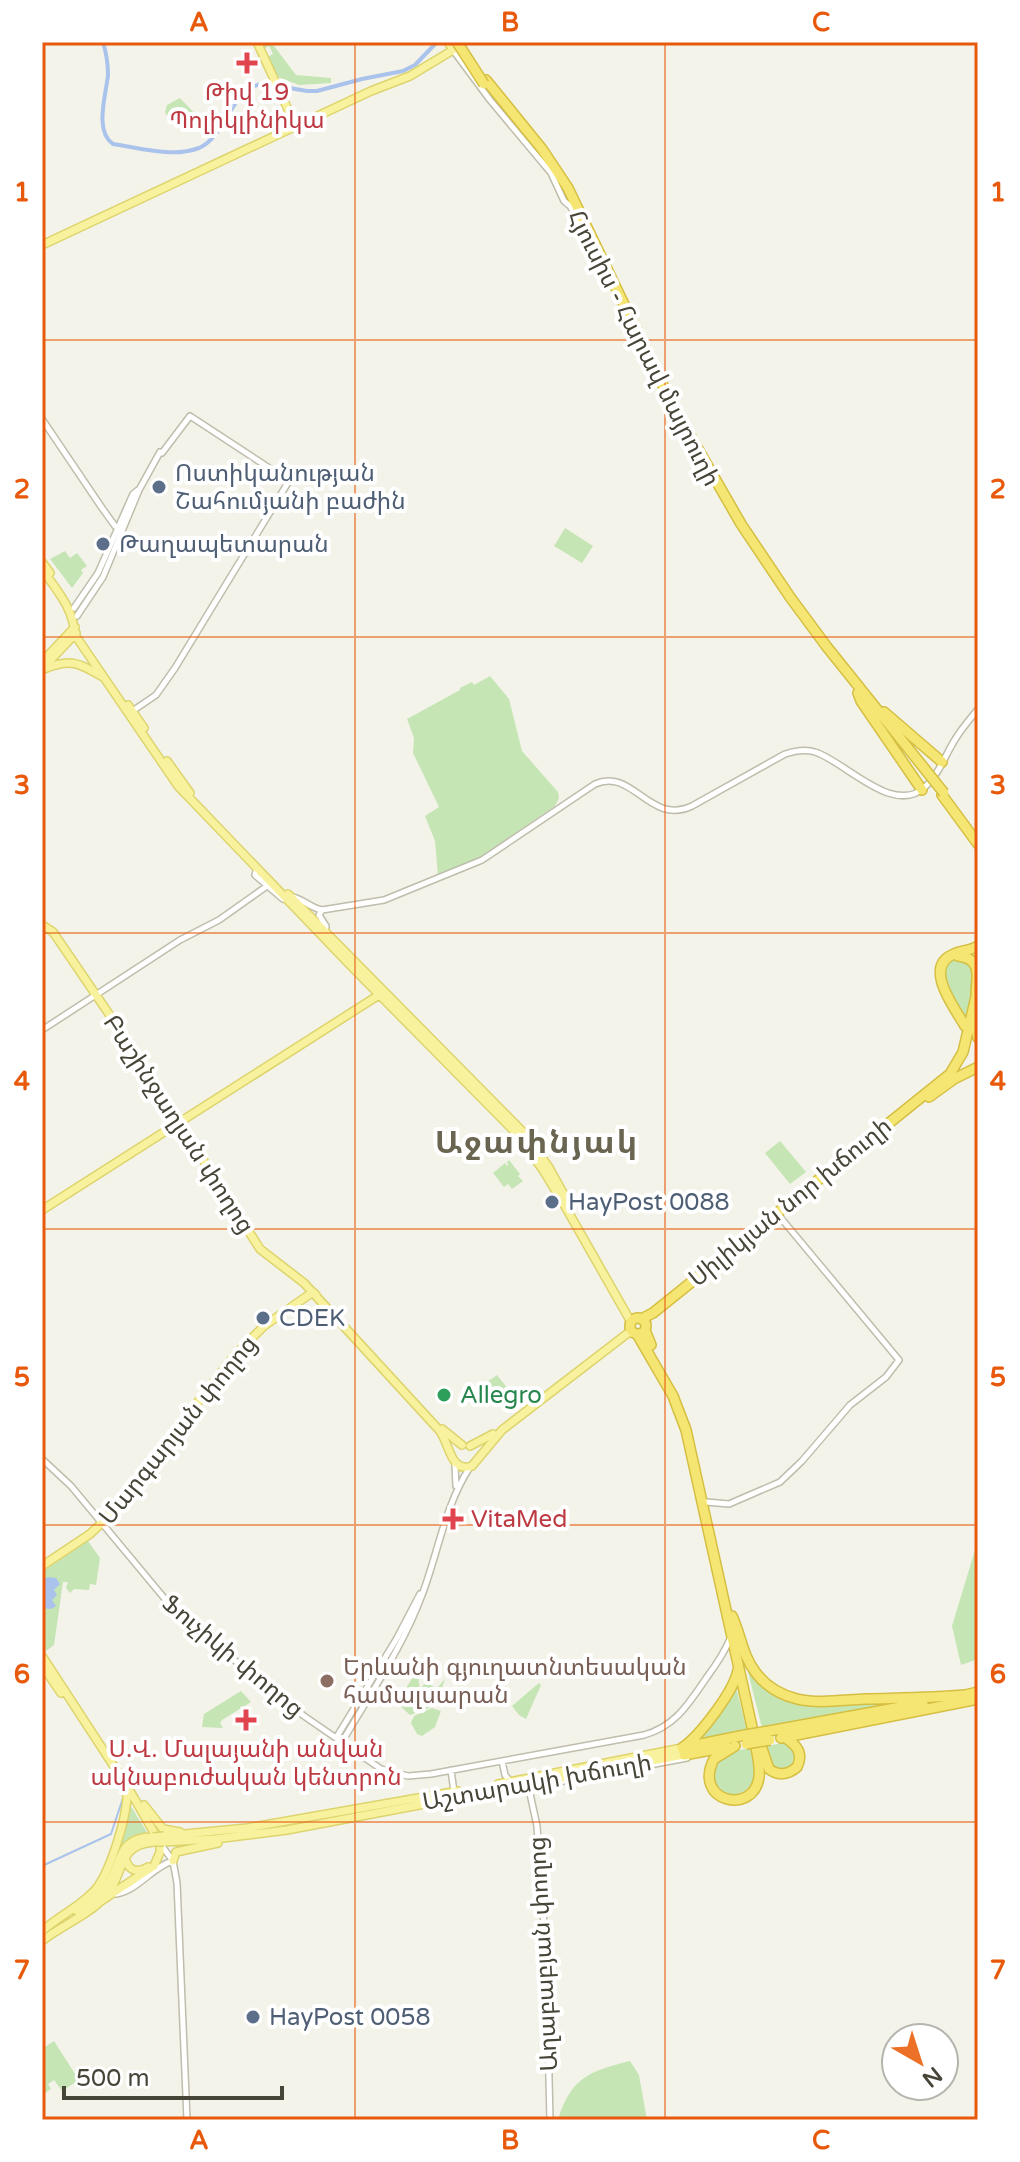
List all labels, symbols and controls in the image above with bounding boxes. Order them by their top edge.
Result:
text: A [189,7,209,38]
text: B [501,7,519,38]
text: C [812,7,830,38]
marker: Թիվ 19 Պոլիկլինիկա [236,52,258,74]
place label: Թիվ 19 Պոլիկլինիկա [169,78,325,135]
text: 1 [14,177,30,208]
text: 1 [990,177,1006,208]
street label: Հյուսիս - Հարավ մայրուղի [561,205,726,491]
place label: Ոստիկանության Շահումյանի բաժին [175,459,406,516]
text: 2 [14,474,30,505]
text: 2 [990,474,1006,505]
marker: Ոստիկանության Շահումյանի բաժին [150,478,168,496]
place label: Թաղապետարան [119,530,329,559]
marker: Թաղապետարան [94,535,112,553]
text: 3 [14,770,30,801]
text: 3 [990,770,1006,801]
street label: Բաշինջաղյան փողոց [97,1009,260,1239]
text: 4 [14,1066,30,1097]
text: 4 [990,1066,1006,1097]
street label: Սիլիկյան նոր խճուղի [683,1112,898,1293]
district label: Աջափնյակ [435,1124,639,1162]
place label: HayPost 0088 [568,1188,730,1217]
marker: HayPost 0088 [543,1193,561,1211]
place label: CDEK [279,1304,345,1333]
marker: CDEK [254,1309,272,1327]
street label: Մարգարյան փողոց [93,1330,264,1531]
text: 5 [14,1362,30,1393]
text: 5 [990,1362,1006,1393]
place label: Allegro [460,1381,542,1410]
marker: Allegro [435,1386,453,1404]
place label: VitaMed [471,1505,567,1534]
marker: VitaMed [442,1508,464,1530]
street label: Ֆուչիկի փողոց [156,1589,309,1724]
place label: Երևանի գյուղատնտեսական համալսարան [343,1653,687,1710]
text: 6 [14,1659,30,1690]
text: 6 [990,1659,1006,1690]
marker: Երևանի գյուղատնտեսական համալսարան [318,1672,336,1690]
marker: Ս.Վ. Մալայանի անվան ակնաբուժական կենտրոն [235,1709,257,1731]
place label: Ս.Վ. Մալայանի անվան ակնաբուժական կենտրոն [90,1735,402,1792]
street label: Աշտարակի խճուղի [420,1748,654,1817]
street label: Աղաբաբյան փողոց [523,1836,564,2072]
text: 7 [14,1955,30,1986]
text: 7 [990,1955,1006,1986]
place label: HayPost 0058 [269,2003,431,2032]
marker: HayPost 0058 [244,2008,262,2026]
north arrow [880,2022,960,2102]
scale bar [64,2050,282,2100]
text: N [917,2061,947,2092]
text: 500 m [76,2064,150,2093]
text: A [189,2125,209,2156]
text: B [501,2125,519,2156]
text: C [812,2125,830,2156]

